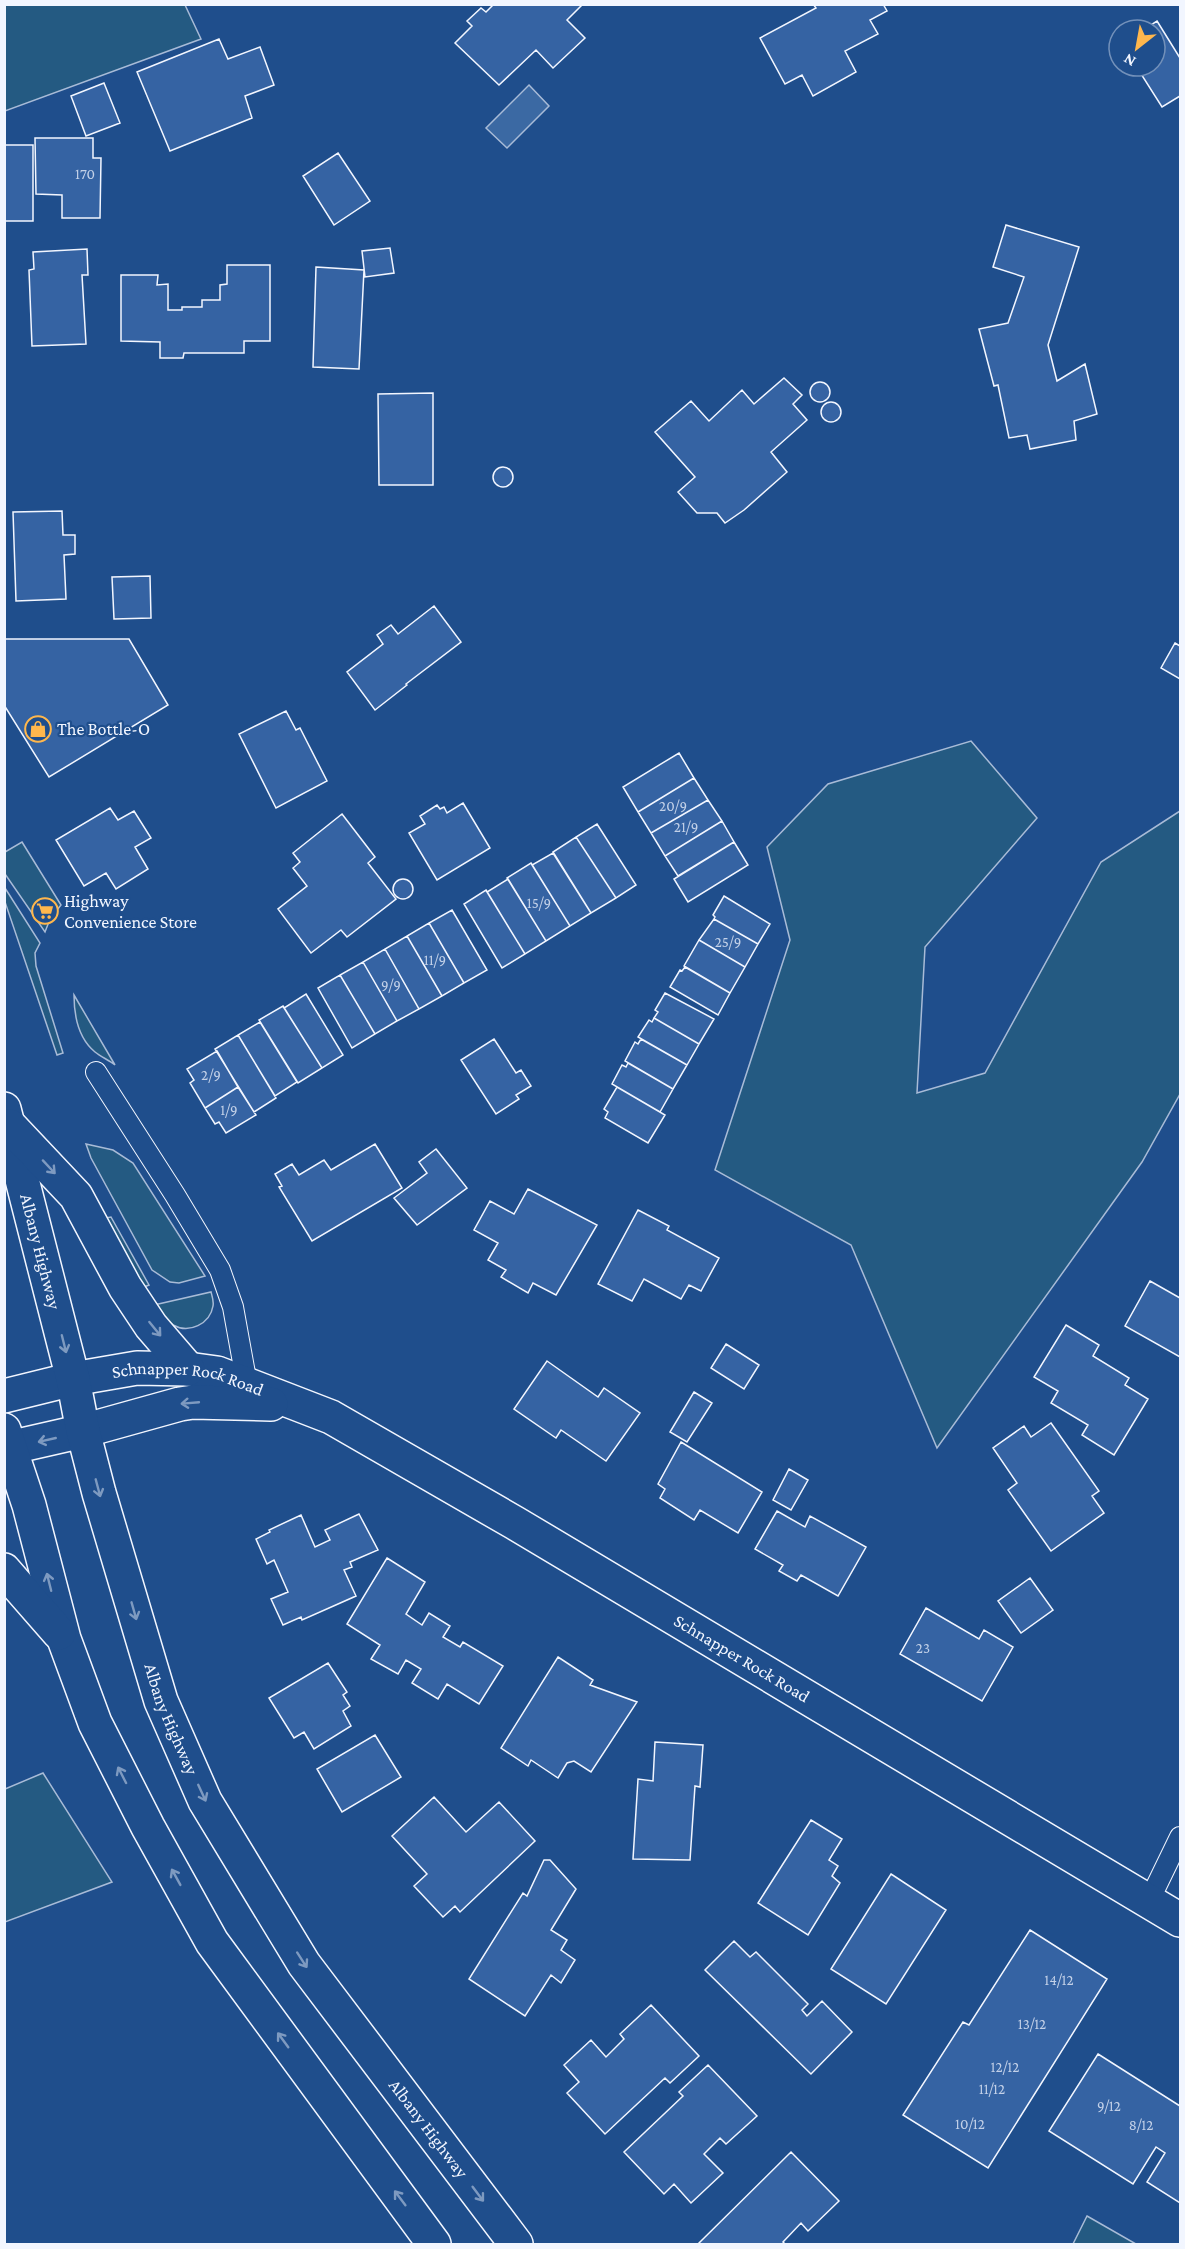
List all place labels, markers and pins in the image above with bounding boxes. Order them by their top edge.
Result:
shop icon: The Bottle-O [23,714,53,744]
place label: The Bottle-O [57,719,150,739]
place label: Highway Convenience Store [64,891,197,932]
supermarket icon: Highway Convenience Store [30,896,60,926]

